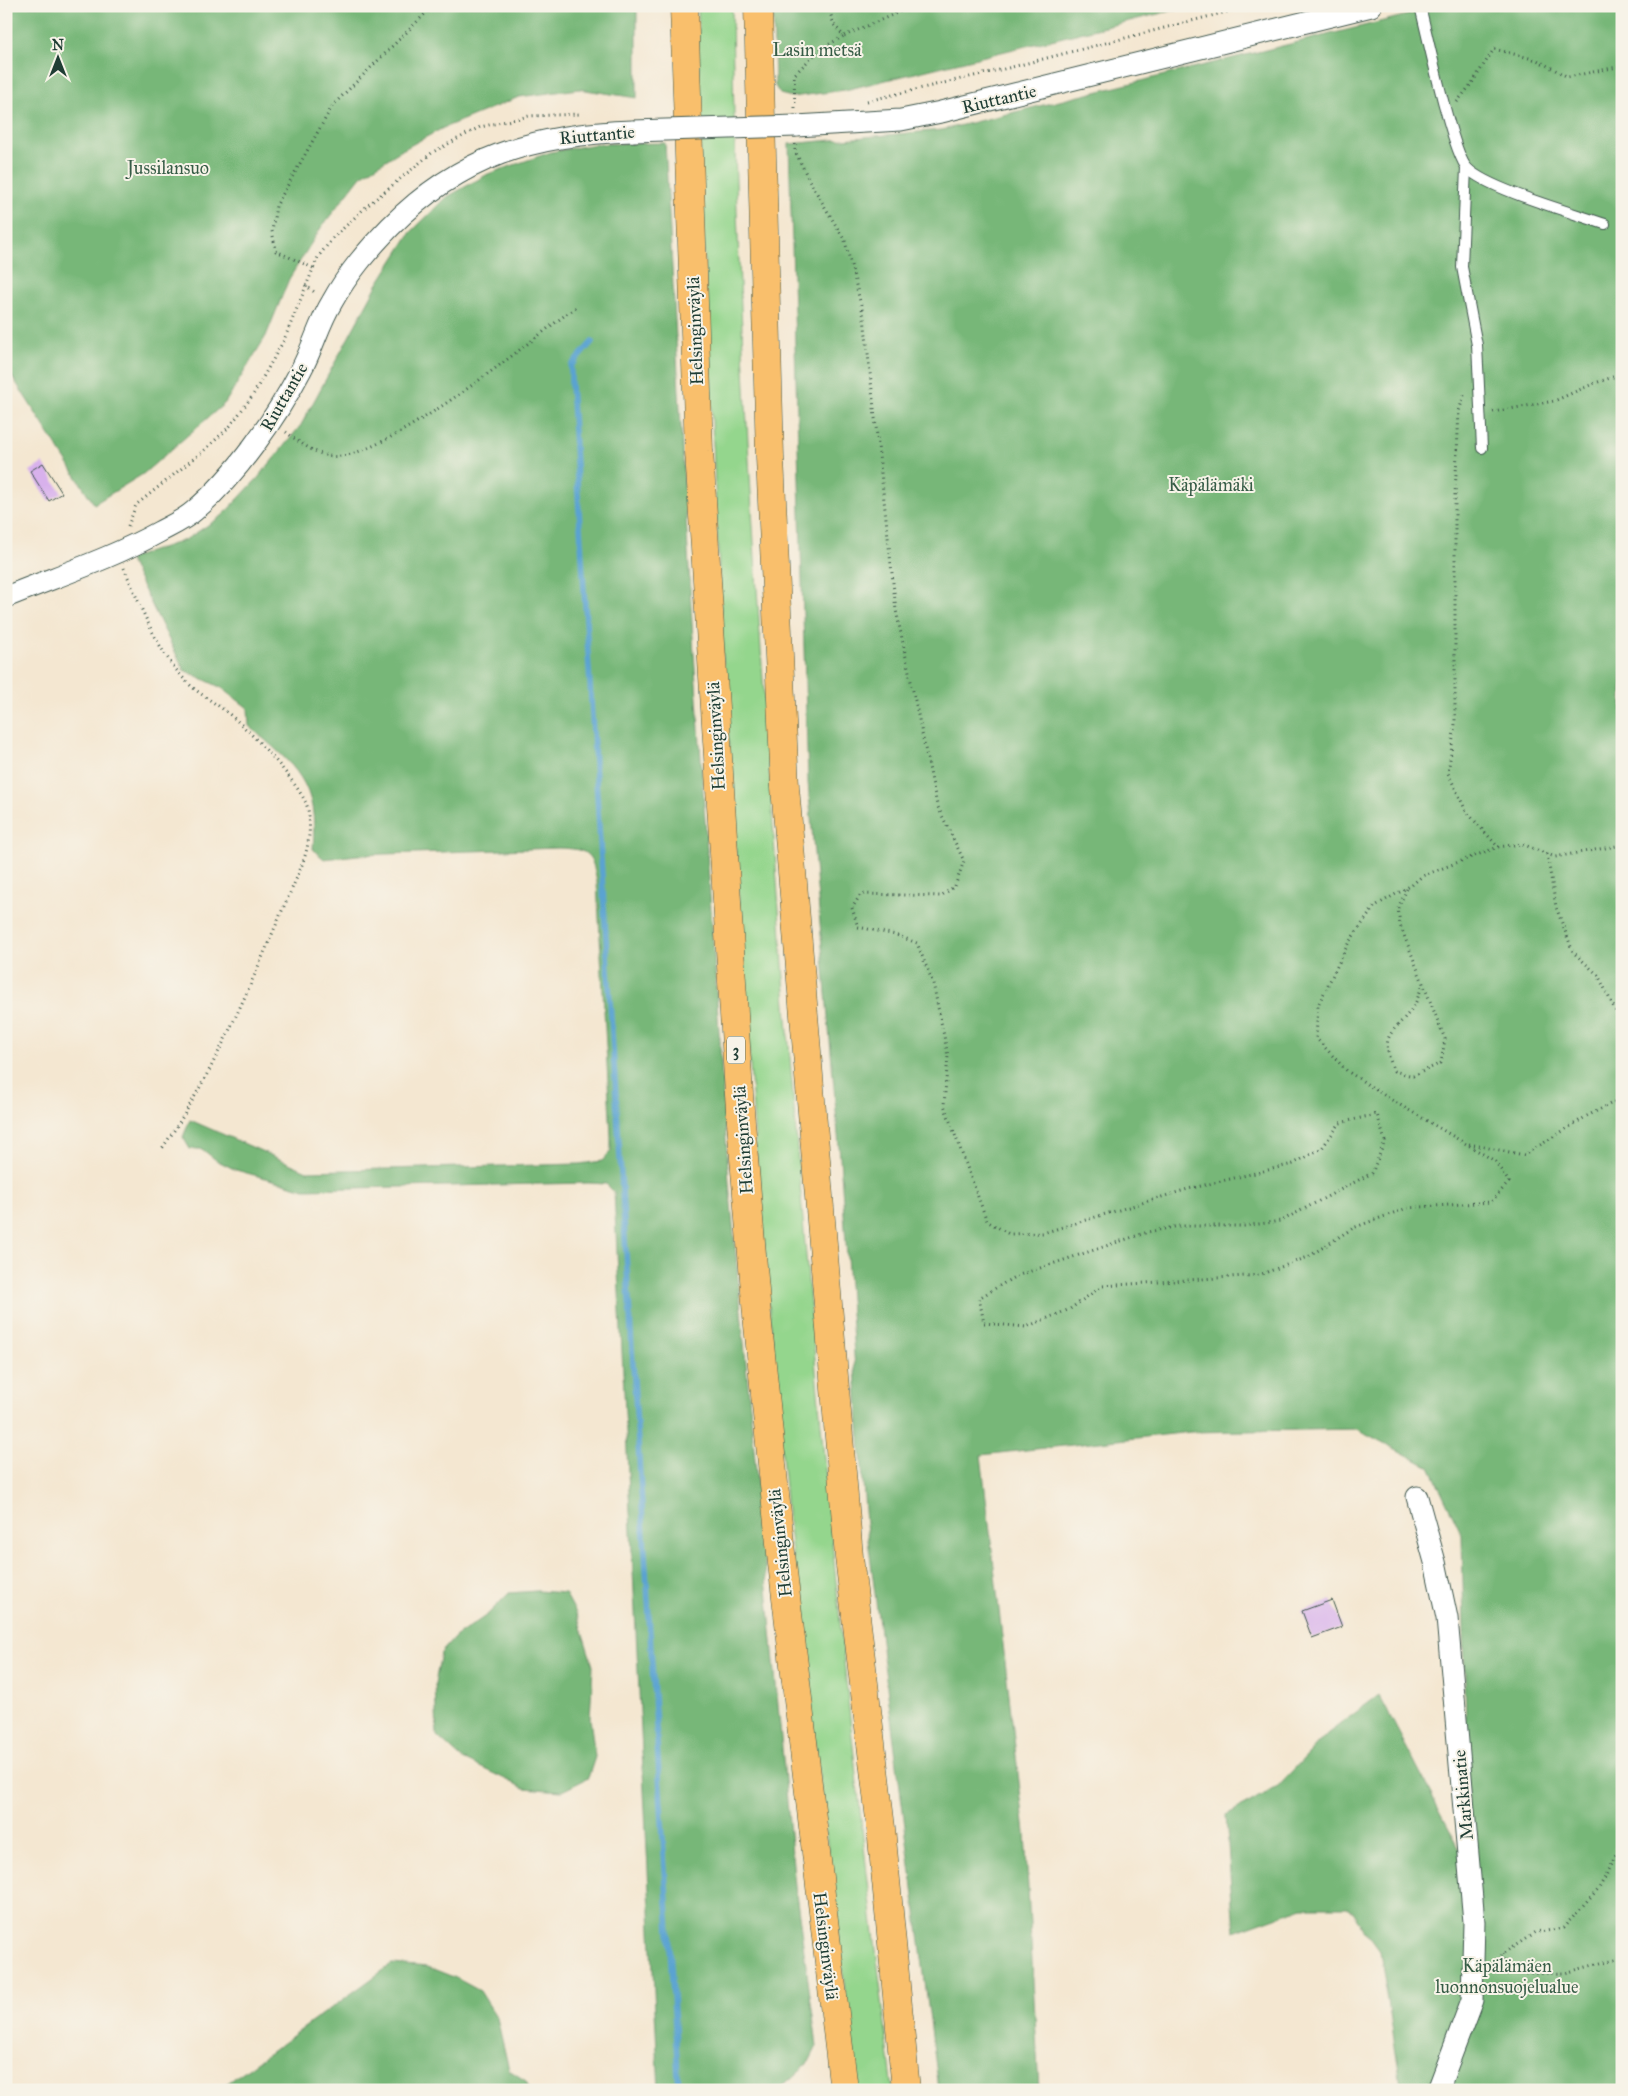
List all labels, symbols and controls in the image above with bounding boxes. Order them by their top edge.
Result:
north arrow [32,32,82,82]
text: N [52,37,64,54]
park label: Lasin metsä [772,39,862,61]
street label: Riuttantie [960,80,1038,118]
street label: Riuttantie [558,121,636,149]
park label: Jussilansuo [125,157,209,180]
street label: Helsinginväylä [682,276,709,386]
street label: Riuttantie [256,359,312,435]
park label: Käpälämäki [1168,474,1254,496]
street label: Helsinginväylä [702,681,731,791]
road number: 3 [727,1036,745,1064]
street label: Helsinginväylä [728,1085,759,1195]
street label: Helsinginväylä [763,1487,798,1598]
street label: Markkinatie [1448,1749,1478,1841]
street label: Helsinginväylä [807,1891,844,2002]
park label: Käpälämäen luonnonsuojelualue [1435,1955,1579,1998]

